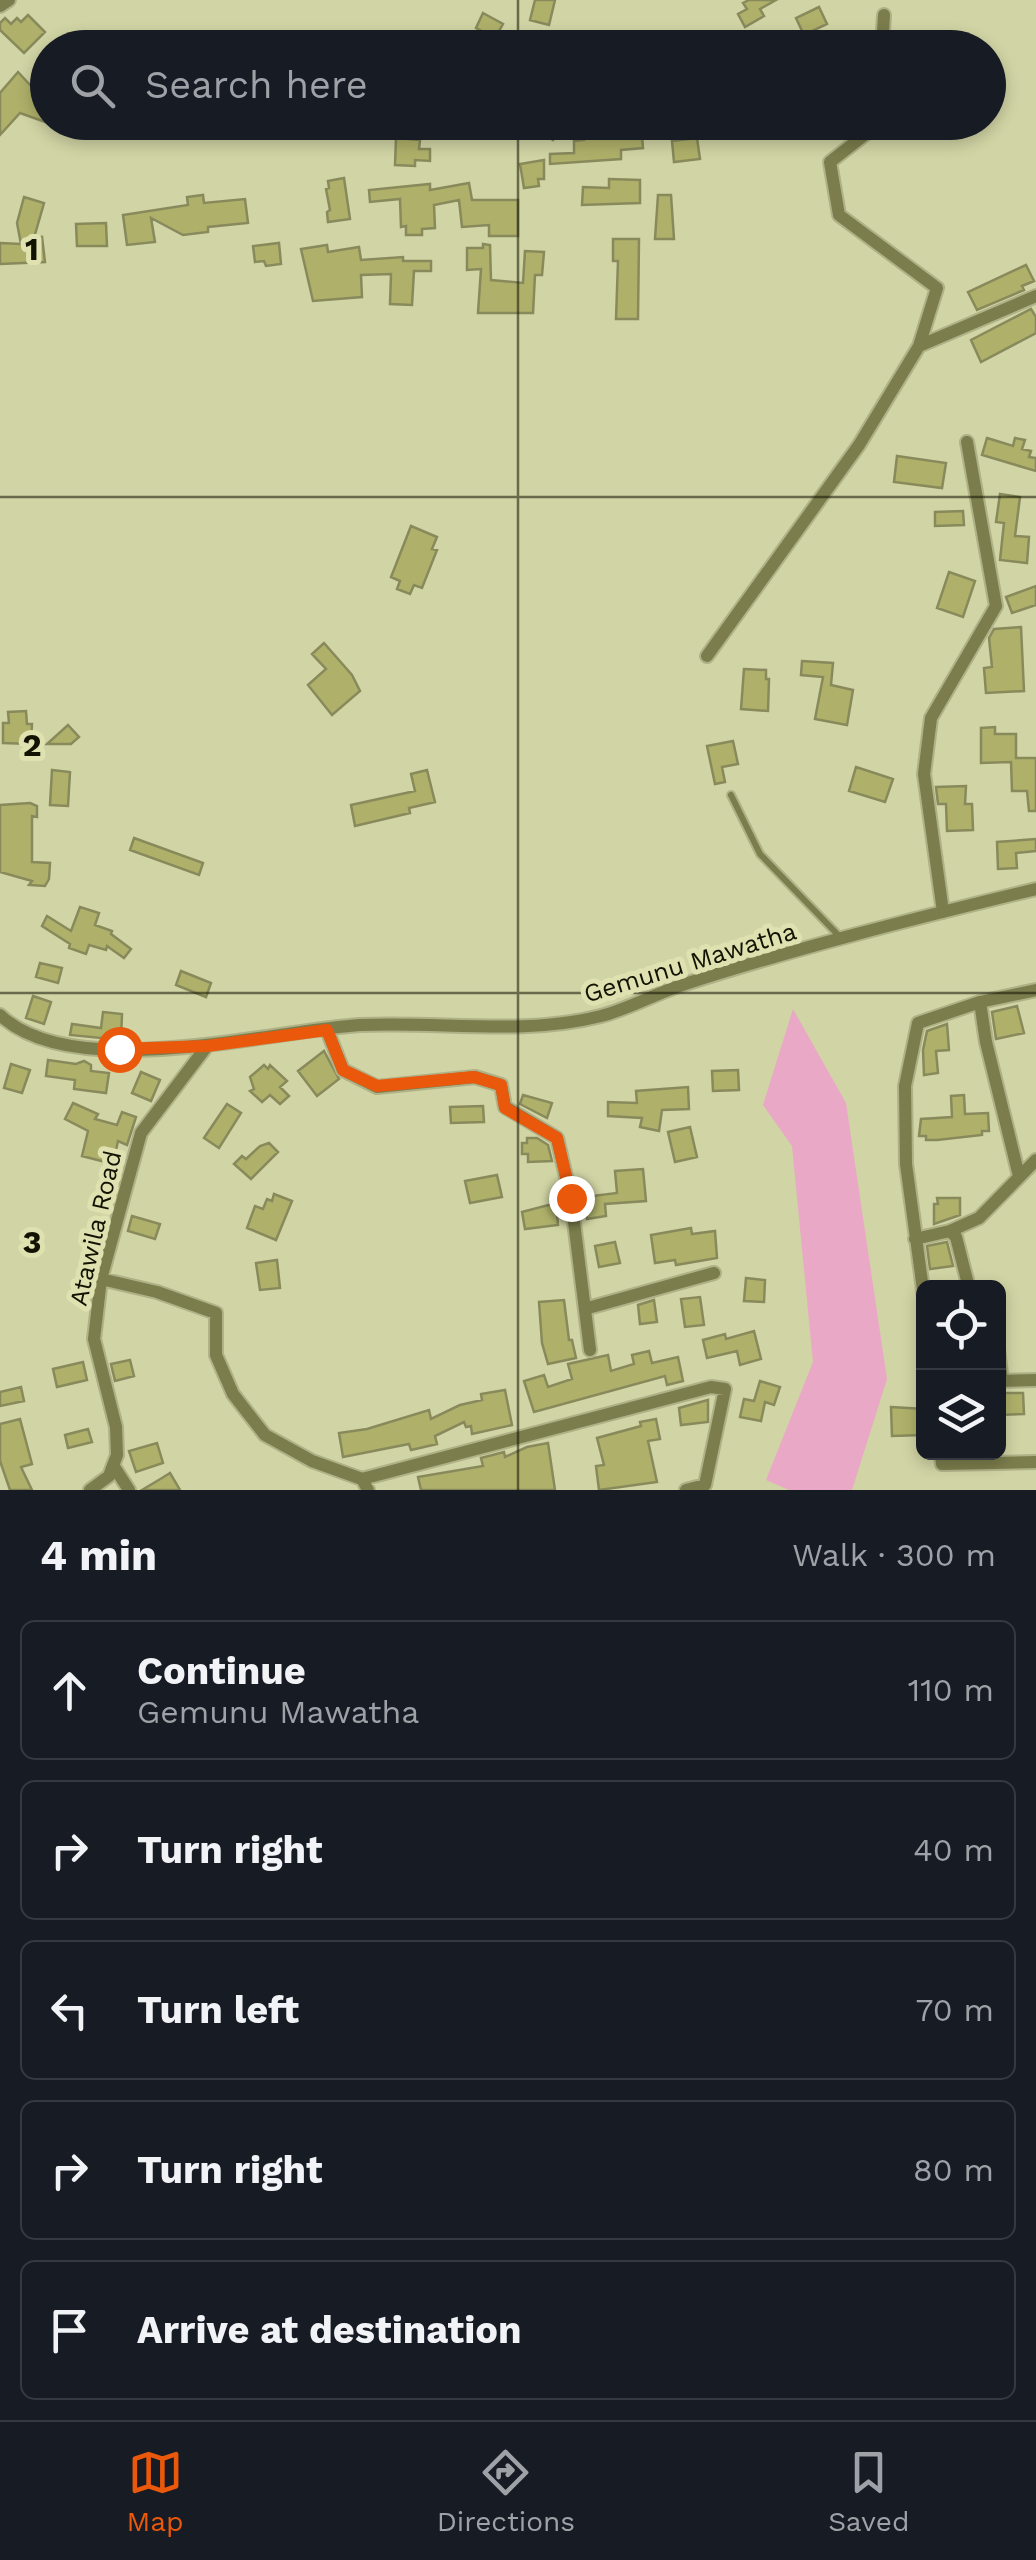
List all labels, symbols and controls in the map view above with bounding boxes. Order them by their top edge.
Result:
search box [30,30,1006,140]
icon: search [65,58,120,113]
text: Search here [145,63,368,107]
text: 1 [25,230,39,268]
text: 2 [22,726,42,764]
street label: Gemunu Mawatha [580,916,800,1009]
route start [97,1027,143,1073]
street label: Atawila Road [64,1148,127,1309]
route end [549,1176,595,1222]
text: 3 [23,1223,41,1261]
map controls [916,1280,1006,1460]
button: locate [916,1280,1006,1370]
button: layers [916,1370,1006,1460]
text: 4 min [40,1531,157,1580]
text: Walk · 300 m [792,1536,996,1574]
text: Continue [137,1649,306,1693]
icon: ahead [42,1663,97,1718]
text: 110 m [908,1671,994,1709]
text: Gemunu Mawatha [137,1693,419,1731]
icon: right [42,1823,97,1878]
text: Turn right [137,1828,323,1872]
text: 40 m [913,1831,994,1869]
icon: left [42,1983,97,2038]
text: Turn left [137,1988,299,2032]
text: 70 m [915,1991,994,2029]
icon: right [42,2143,97,2198]
text: Turn right [137,2148,323,2192]
text: 80 m [913,2151,994,2189]
icon: arrive [42,2303,97,2358]
text: Arrive at destination [137,2308,522,2352]
tab: Map [127,2445,184,2538]
tab: Directions [437,2445,575,2538]
tab: Saved [828,2445,909,2538]

